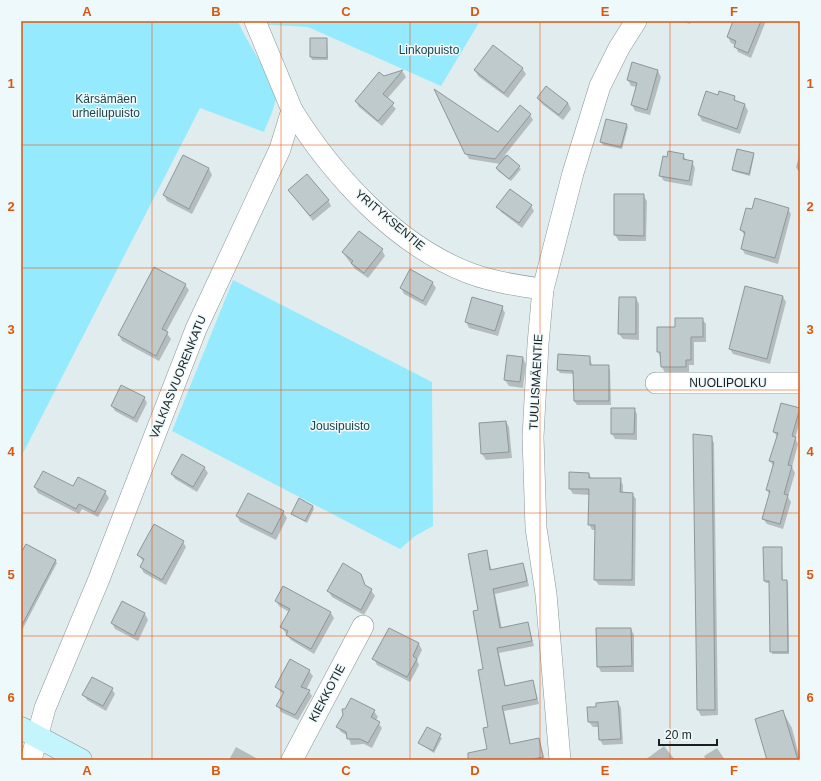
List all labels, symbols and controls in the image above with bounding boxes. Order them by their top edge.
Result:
text: A [82,4,92,19]
text: B [211,4,221,19]
text: C [341,4,351,19]
text: D [470,4,480,19]
text: E [601,4,610,19]
text: F [730,4,738,19]
park label: Linkopuisto [399,43,460,57]
text: 1 [7,76,15,91]
text: 1 [806,76,814,91]
park label: Kärsämäen urheilupuisto [72,92,140,120]
street label: YRITYKSENTIE [352,187,428,253]
text: 2 [7,199,15,214]
text: 2 [806,199,814,214]
street label: VALKIASVUORENKATU [147,313,209,441]
text: 3 [7,322,15,337]
text: 3 [806,322,814,337]
street label: TUULISMÄENTIE [526,334,546,430]
street label: NUOLIPOLKU [689,376,767,390]
park label: Jousipuisto [310,419,370,433]
text: 4 [7,444,15,459]
text: 4 [806,444,814,459]
text: 5 [7,567,15,582]
text: 5 [806,567,814,582]
street label: KIEKKOTIE [306,662,348,724]
text: 6 [7,690,15,705]
text: 6 [806,690,814,705]
scale bar [659,721,717,747]
text: 20 m [665,728,692,742]
text: A [82,763,92,778]
text: B [211,763,221,778]
text: C [341,763,351,778]
text: D [470,763,480,778]
text: E [601,763,610,778]
text: F [730,763,738,778]

